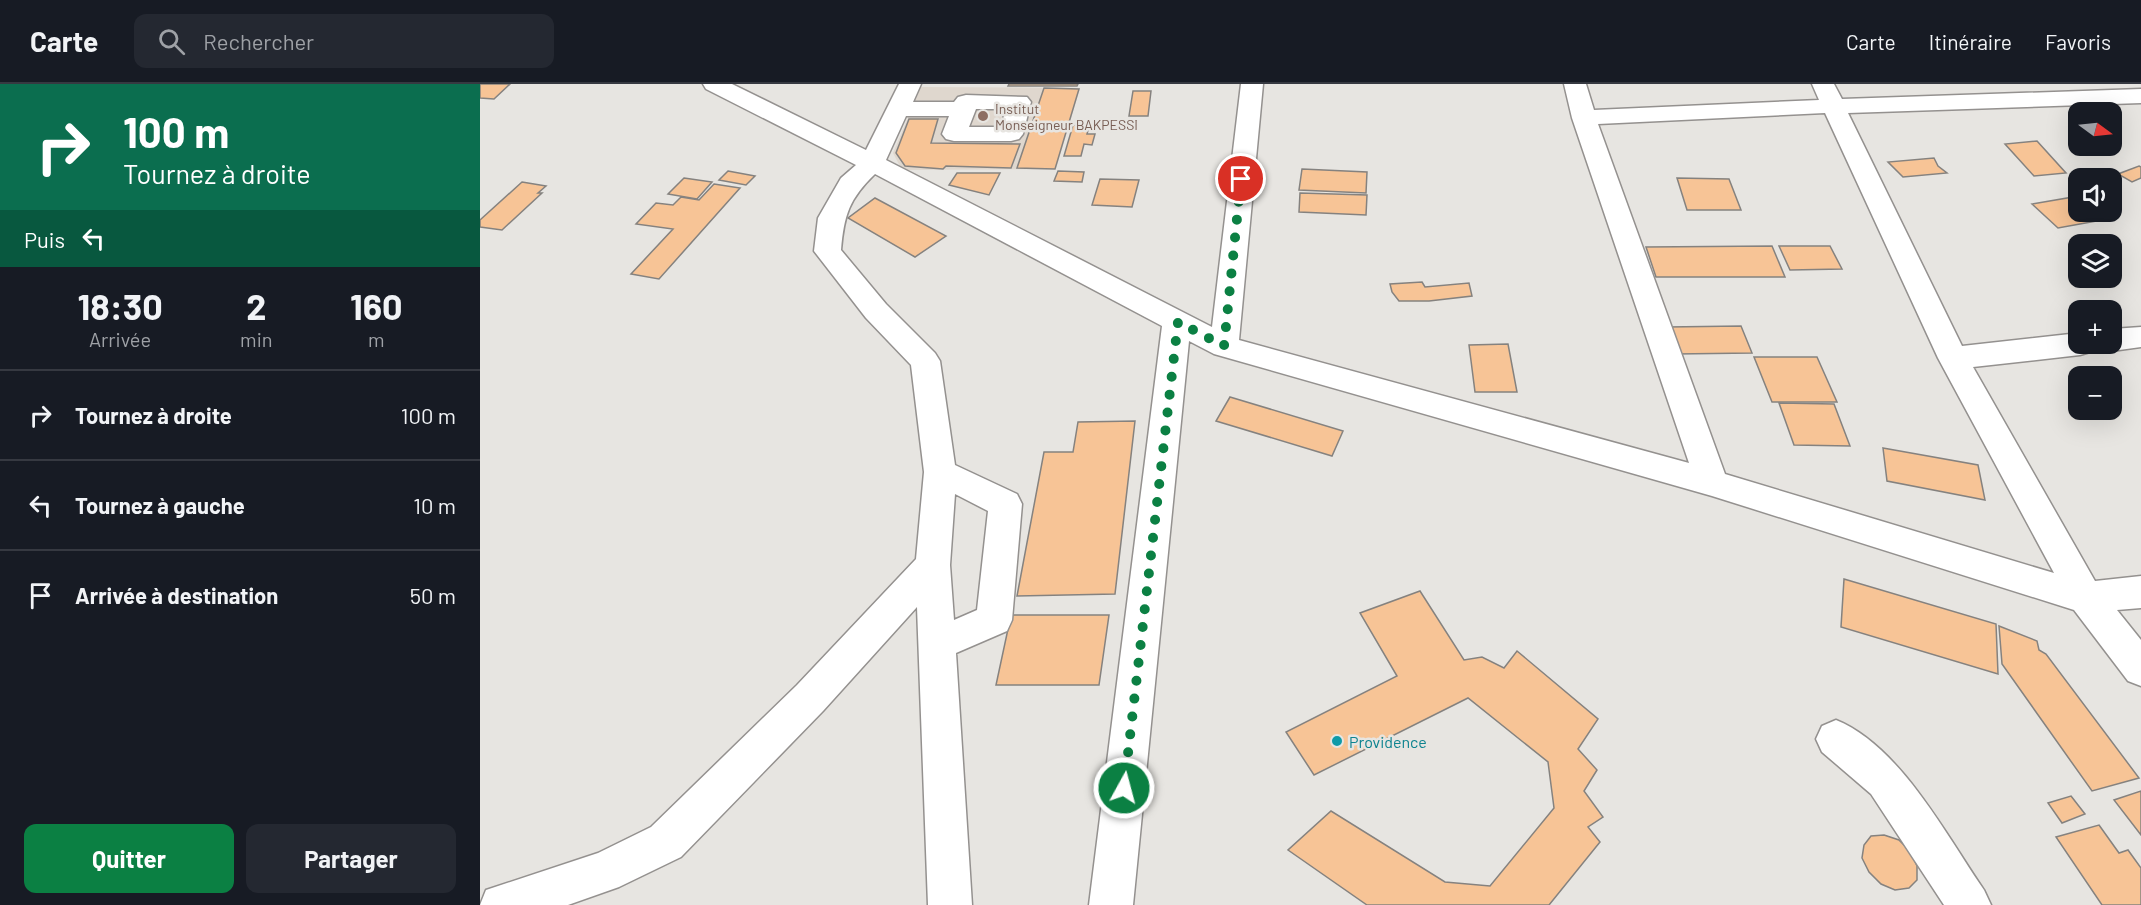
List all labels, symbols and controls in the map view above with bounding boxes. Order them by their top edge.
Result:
search box [134,14,554,68]
text: Carte [30,24,98,58]
icon: search [155,25,188,58]
text: Rechercher [203,28,314,54]
text: Carte [1846,29,1896,54]
text: Itinéraire [1929,29,2012,54]
text: Favoris [2045,29,2111,54]
place label: Institut Monseigneur BAKPESSI [995,100,1138,133]
north arrow [2068,102,2122,156]
map controls [2068,102,2122,420]
text: 100 m [123,106,229,156]
icon: right [24,108,102,186]
marker: Institut Monseigneur BAKPESSI [976,109,990,123]
pin [1215,153,1266,204]
text: Tournez à droite [123,157,311,189]
icon: arrive [1224,162,1257,195]
button: sound [2068,168,2122,222]
icon: left [77,222,110,255]
text: Puis [24,226,65,252]
button: layers [2068,234,2122,288]
text: 18:30 [77,284,163,327]
text: 2 [246,284,266,327]
text: 160 [350,284,403,327]
button: + [2068,300,2122,354]
text: Arrivée [89,327,151,351]
text: min [240,327,273,351]
text: m [368,327,385,351]
button: − [2068,366,2122,420]
icon: right [24,399,57,432]
text: Tournez à droite [75,402,232,428]
text: 100 m [401,402,456,428]
icon: left [24,489,57,522]
text: Tournez à gauche [75,492,245,518]
text: 10 m [413,492,456,518]
icon: arrive [24,579,57,612]
text: Arrivée à destination [75,582,278,608]
text: 50 m [410,582,456,608]
place label: Providence [1349,732,1427,751]
marker: Providence [1330,734,1344,748]
position arrow [1092,756,1156,820]
button: Quitter [24,824,234,893]
button: Partager [246,824,456,893]

